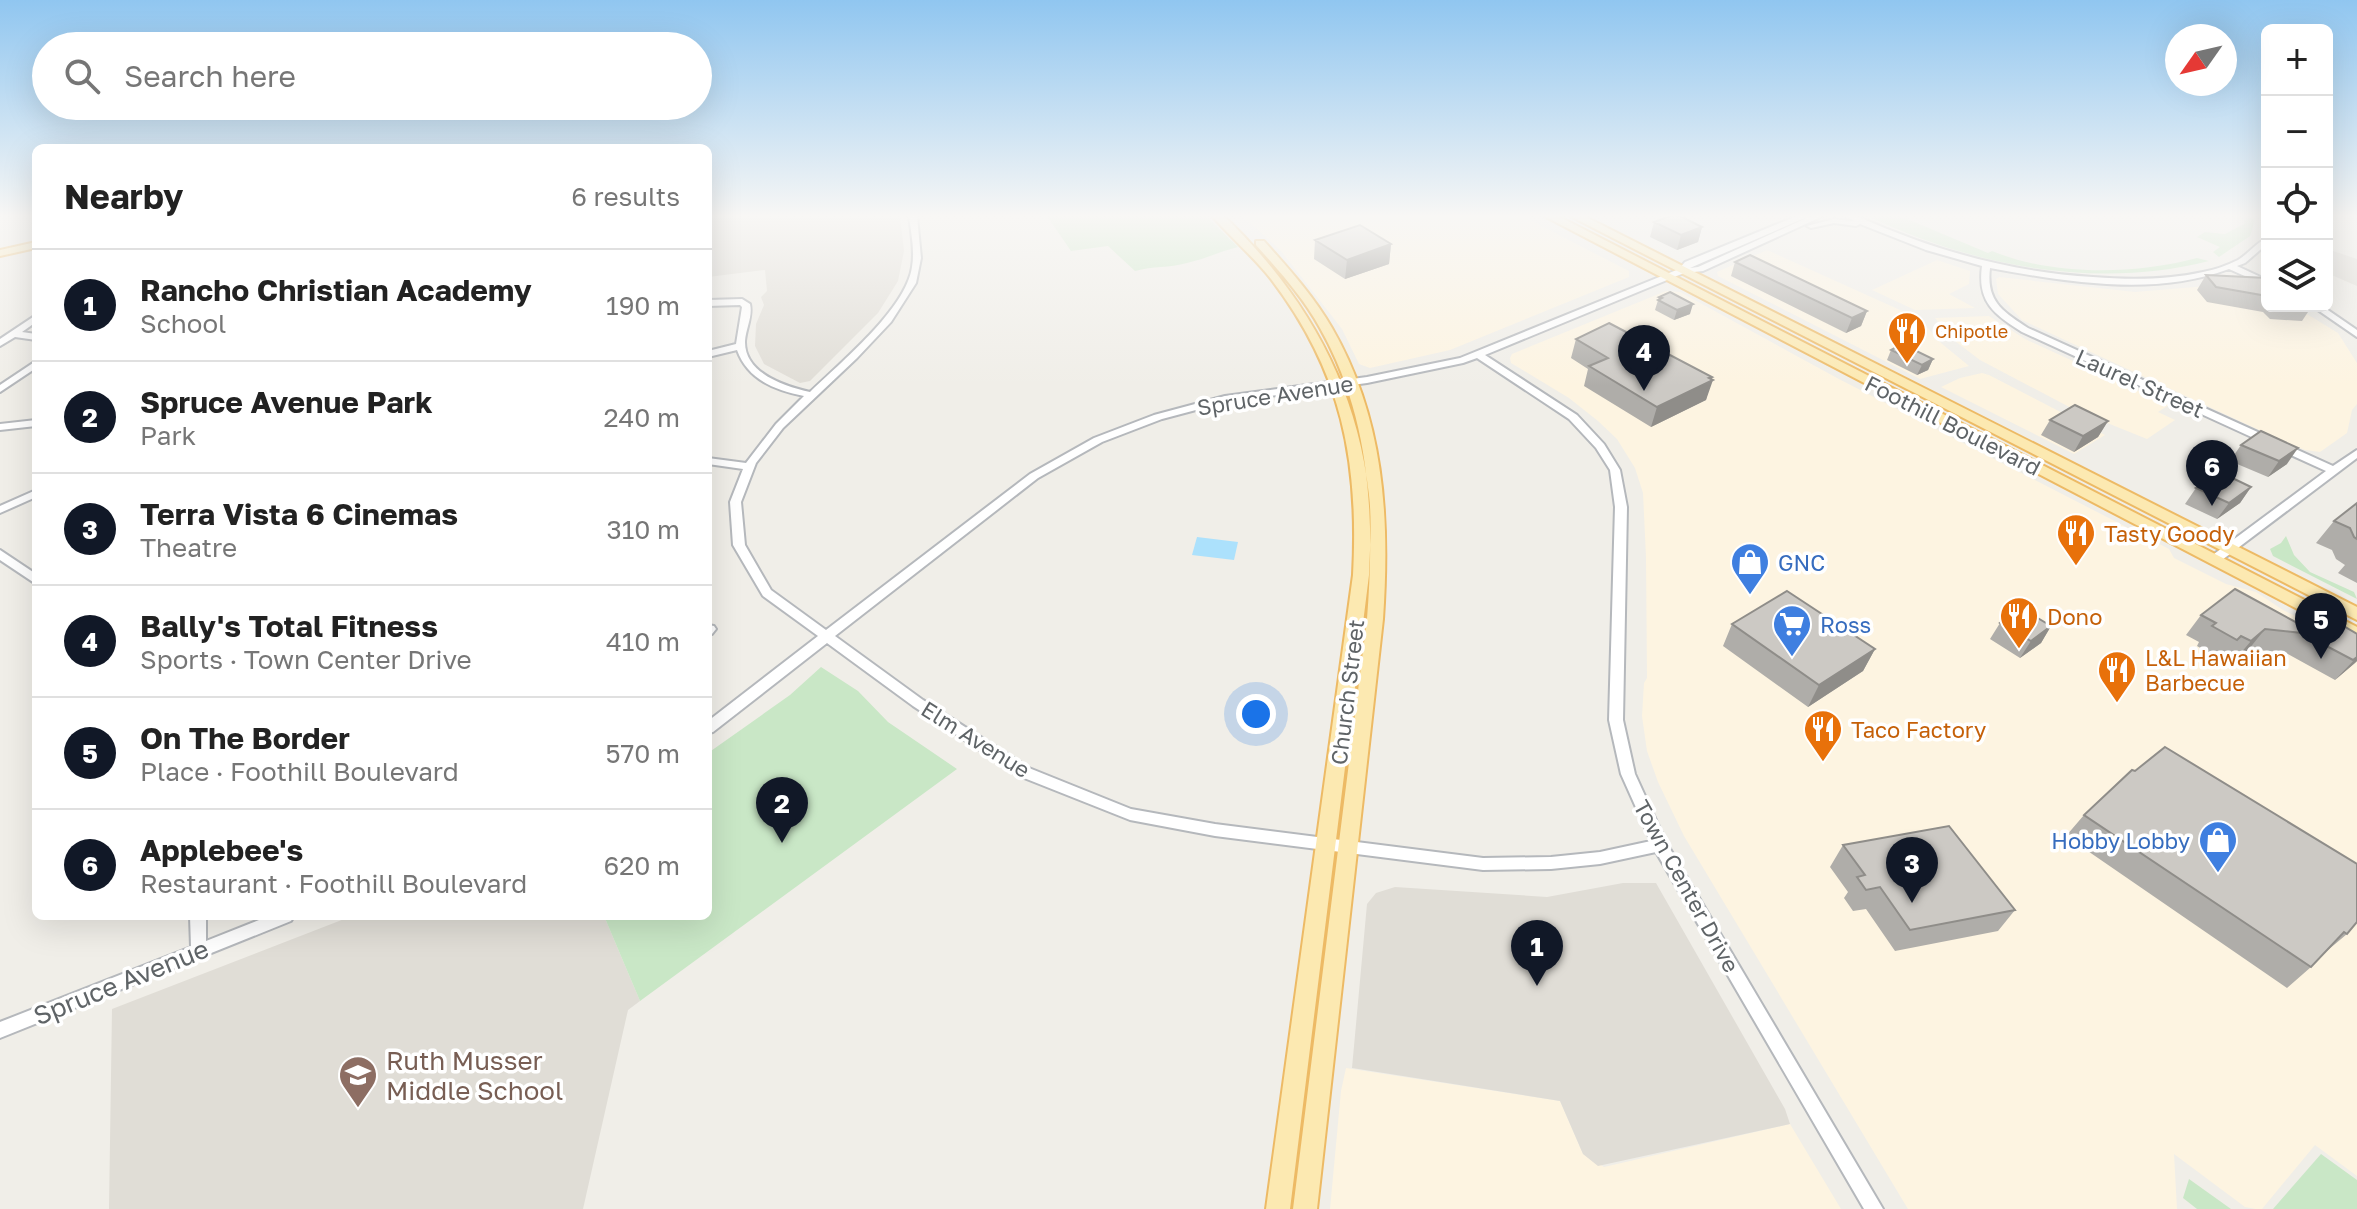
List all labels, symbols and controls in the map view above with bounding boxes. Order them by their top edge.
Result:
north arrow [2165,24,2237,96]
map controls [2261,24,2333,312]
button: + [2261,24,2333,96]
search box [32,32,712,120]
icon: search [60,54,104,98]
text: Search here [124,58,296,94]
button: − [2261,96,2333,168]
button: locate [2261,168,2333,240]
text: Nearby [64,176,184,216]
text: 6 results [571,181,680,212]
button: layers [2261,240,2333,312]
text: Rancho Christian Academy [140,272,532,308]
text: 1 [83,290,97,321]
text: 190 m [606,290,680,321]
text: School [140,308,226,339]
restaurant icon: Chipotle [1886,310,1928,365]
place label: Chipotle [1935,320,2008,342]
pin: 4 [1618,325,1670,391]
street label: Laurel Street [2072,343,2208,423]
street label: Spruce Avenue [1195,369,1355,421]
street label: Foothill Boulevard [1861,369,2045,481]
text: Spruce Avenue Park [140,384,433,420]
text: 2 [82,402,98,433]
text: 240 m [603,402,680,433]
text: Park [140,420,196,451]
pin: 6 [2186,440,2238,506]
text: Terra Vista 6 Cinemas [140,496,458,532]
restaurant icon: Tasty Goody [2055,512,2097,567]
text: 3 [82,514,98,545]
text: 310 m [607,514,680,545]
place label: Tasty Goody [2104,520,2235,547]
text: Theatre [140,532,237,563]
shop icon: GNC [1729,541,1771,596]
place label: GNC [1778,549,1825,576]
pin: 5 [2295,593,2347,659]
restaurant icon: Dono [1998,595,2040,650]
supermarket icon: Ross [1771,603,1813,658]
place label: Dono [2047,603,2102,630]
text: Bally's Total Fitness [140,608,438,644]
place label: Ross [1820,611,1871,638]
street label: Church Street [1325,618,1369,766]
text: 4 [82,626,98,657]
text: 410 m [606,626,680,657]
text: Sports · Town Center Drive [140,644,472,675]
place label: L&L Hawaiian Barbecue [2145,644,2287,696]
restaurant icon: L&L Hawaiian Barbecue [2096,649,2138,704]
your location [1236,694,1276,734]
street label: Elm Avenue [917,695,1035,783]
restaurant icon: Taco Factory [1802,708,1844,763]
place label: Taco Factory [1851,716,1986,743]
text: On The Border [140,720,350,756]
text: 5 [82,738,98,769]
text: 570 m [606,738,680,769]
text: Place · Foothill Boulevard [140,756,459,787]
pin: 2 [756,777,808,843]
street label: Town Center Drive [1628,795,1746,977]
shop icon: Hobby Lobby [2197,819,2239,874]
place label: Hobby Lobby [2051,827,2190,854]
text: Applebee's [140,832,303,868]
pin: 3 [1886,837,1938,903]
text: 6 [82,850,98,881]
text: 620 m [604,850,680,881]
text: Restaurant · Foothill Boulevard [140,868,527,899]
pin: 1 [1511,920,1563,986]
street label: Spruce Avenue [29,933,213,1031]
place label: Ruth Musser Middle School [386,1045,563,1106]
school or university icon: Ruth Musser Middle School [337,1054,379,1109]

